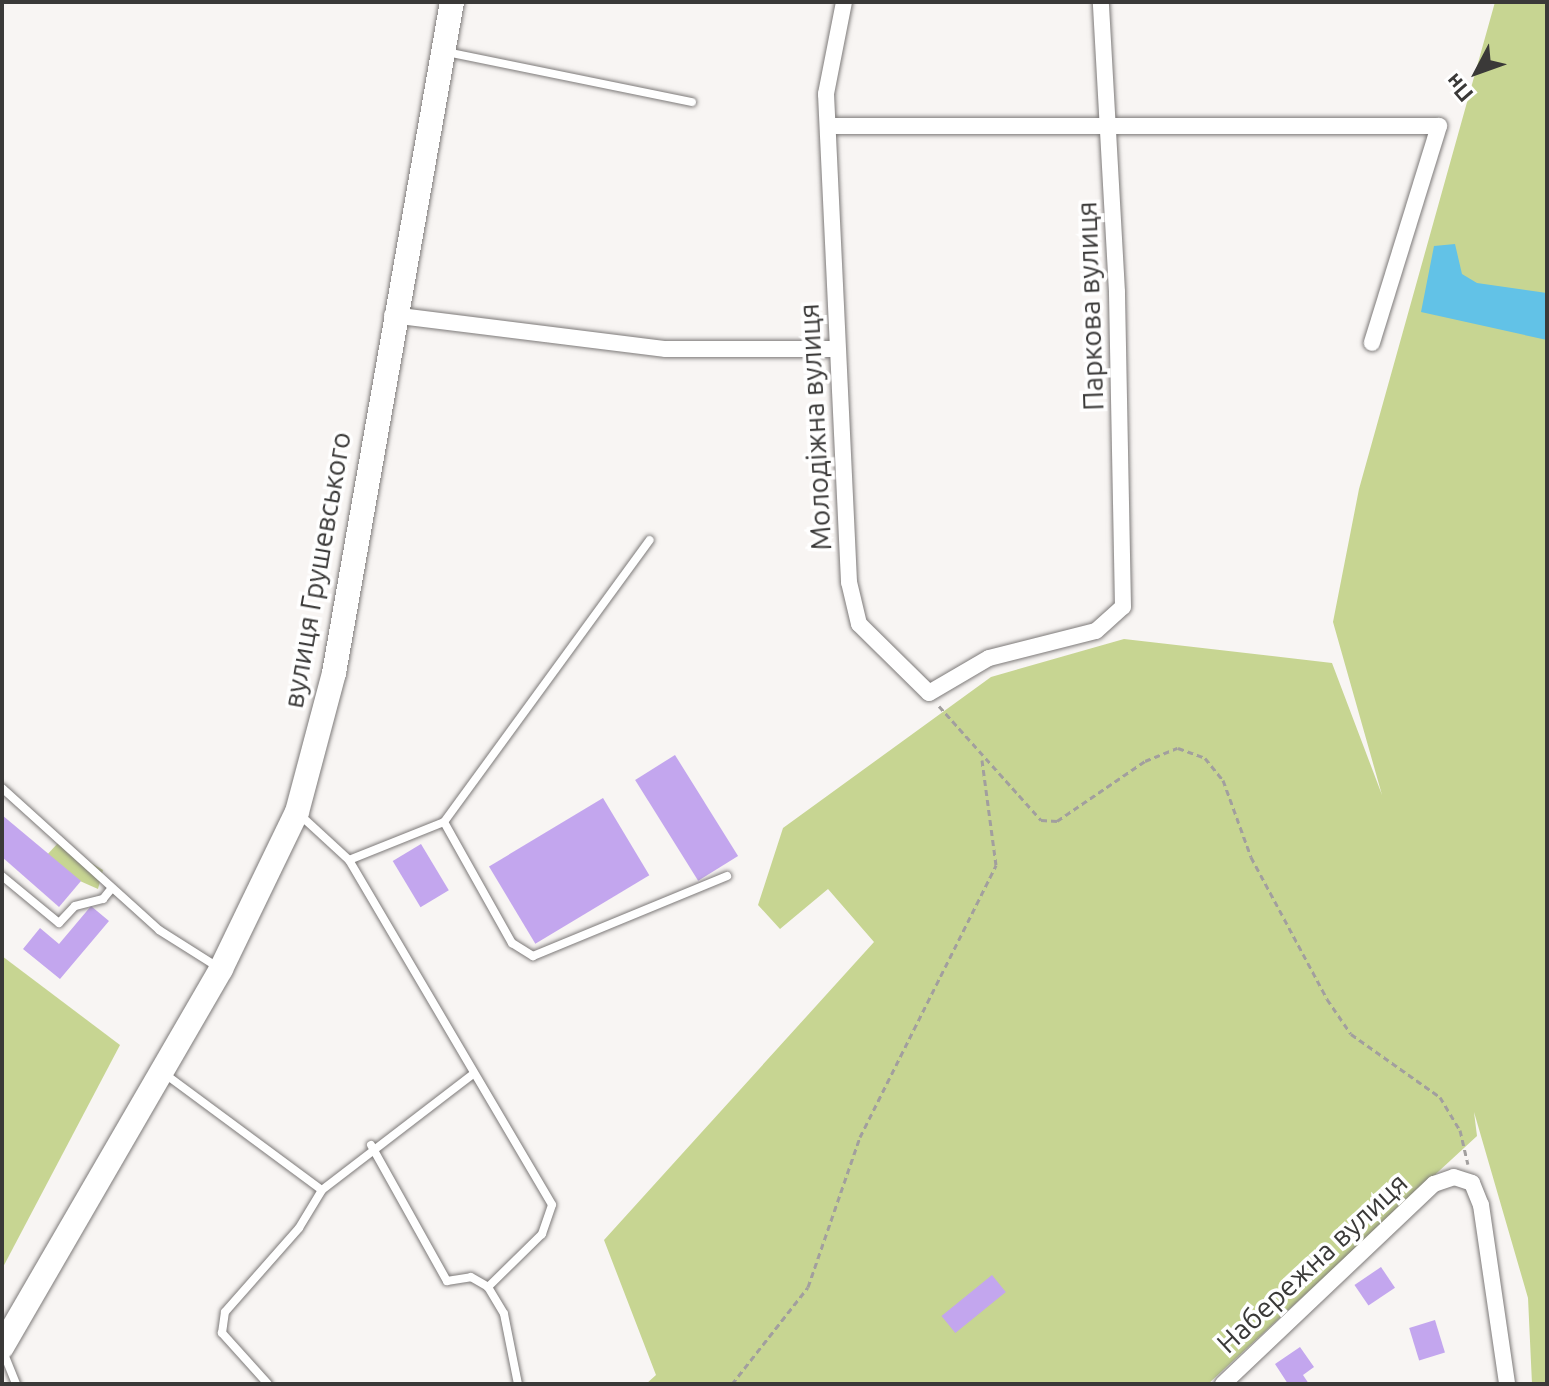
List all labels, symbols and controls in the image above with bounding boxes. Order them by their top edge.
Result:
north arrow [1437,32,1517,112]
text: Пн [1440,69,1477,107]
street label: Паркова вулиця [1070,201,1110,411]
street label: Молодіжна вулиця [792,303,838,551]
street label: вулиця Грушевського [276,429,358,711]
street label: Набережна вулиця [1210,1166,1414,1360]

